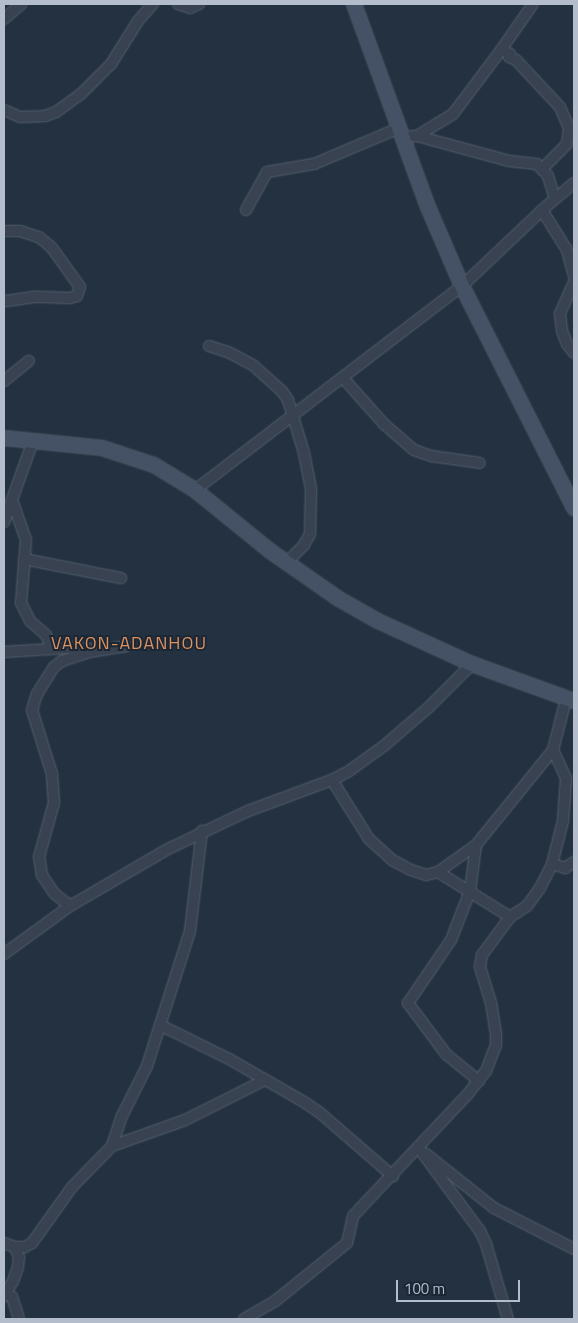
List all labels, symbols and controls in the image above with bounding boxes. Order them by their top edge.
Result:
district label: VAKON-ADANHOU [49,632,209,654]
scale bar [398,1270,522,1302]
text: 100 m [404,1277,445,1300]

